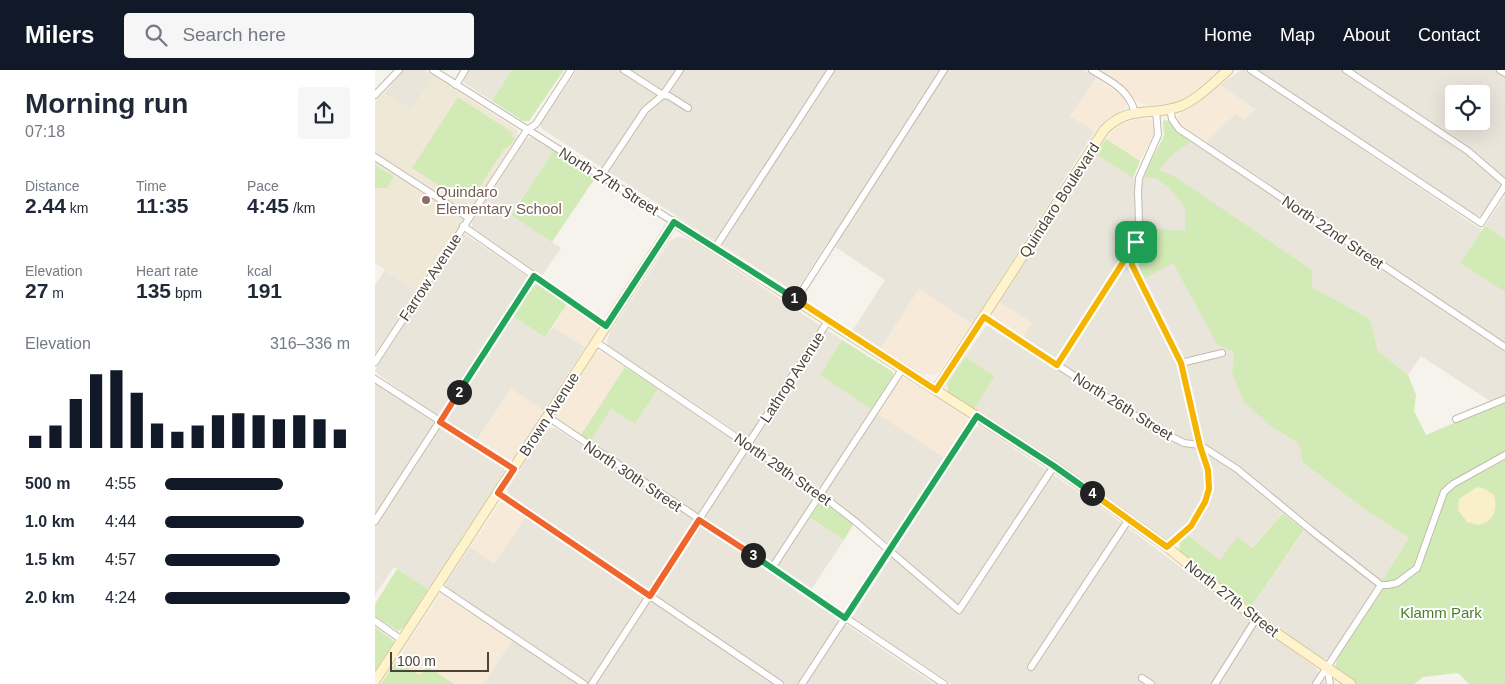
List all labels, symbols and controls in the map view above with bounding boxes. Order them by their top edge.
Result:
search box [124,13,474,58]
text: Milers [25,21,94,48]
icon: search [142,21,170,49]
text: Search here [182,24,286,45]
text: Home [1204,25,1252,45]
text: Map [1280,25,1315,45]
text: About [1343,25,1390,45]
text: Contact [1418,25,1480,45]
map controls [1445,85,1490,130]
button: locate [1445,85,1490,130]
button: share [298,87,350,139]
text: Morning run [25,88,188,119]
text: 07:18 [25,123,65,140]
street label: Quindaro Boulevard [1016,139,1102,261]
street label: North 27th Street [556,144,663,219]
text: Distance [25,178,79,194]
text: Time [136,178,167,194]
text: Pace [247,178,279,194]
place label: Quindaro Elementary School [436,183,562,217]
street label: North 22nd Street [1279,192,1388,273]
text: 2.44 [25,194,66,217]
text: 11:35 [136,194,189,217]
text: 4:45 [247,194,289,217]
marker: Quindaro Elementary School [420,194,432,206]
text: km [66,200,88,216]
text: /km [289,200,315,216]
pin [1115,221,1157,263]
icon: arrive [1122,228,1150,256]
street label: Farrow Avenue [395,230,465,324]
text: Elevation [25,263,83,279]
text: Heart rate [136,263,198,279]
text: kcal [247,263,272,279]
text: 27 [25,279,48,302]
text: 135 [136,279,171,302]
text: 191 [247,279,282,302]
text: m [48,285,64,301]
text: bpm [171,285,202,301]
pin: 1 [781,286,807,310]
text: 1 [791,290,798,306]
street label: Lathrop Avenue [756,328,828,426]
text: Elevation [25,335,91,352]
text: 316–336 m [270,335,350,352]
street label: Brown Avenue [516,369,582,459]
street label: North 26th Street [1070,369,1177,444]
pin: 2 [447,380,471,404]
text: 2 [456,384,463,400]
street label: North 29th Street [731,429,835,509]
street label: North 30th Street [581,437,686,515]
text: 500 m [25,475,70,492]
text: 4:55 [105,475,136,492]
pin: 4 [1079,480,1105,506]
text: 4 [1089,485,1096,501]
text: 1.0 km [25,513,75,530]
text: 4:44 [105,513,136,530]
pin: 3 [741,542,765,568]
text: 3 [750,547,757,563]
text: 1.5 km [25,551,75,568]
text: 4:57 [105,551,136,568]
street label: North 27th Street [1182,556,1283,640]
text: 2.0 km [25,589,75,606]
text: 4:24 [105,589,136,606]
park label: Klamm Park [1400,604,1482,621]
scale bar [390,649,489,672]
text: 100 m [397,653,436,669]

